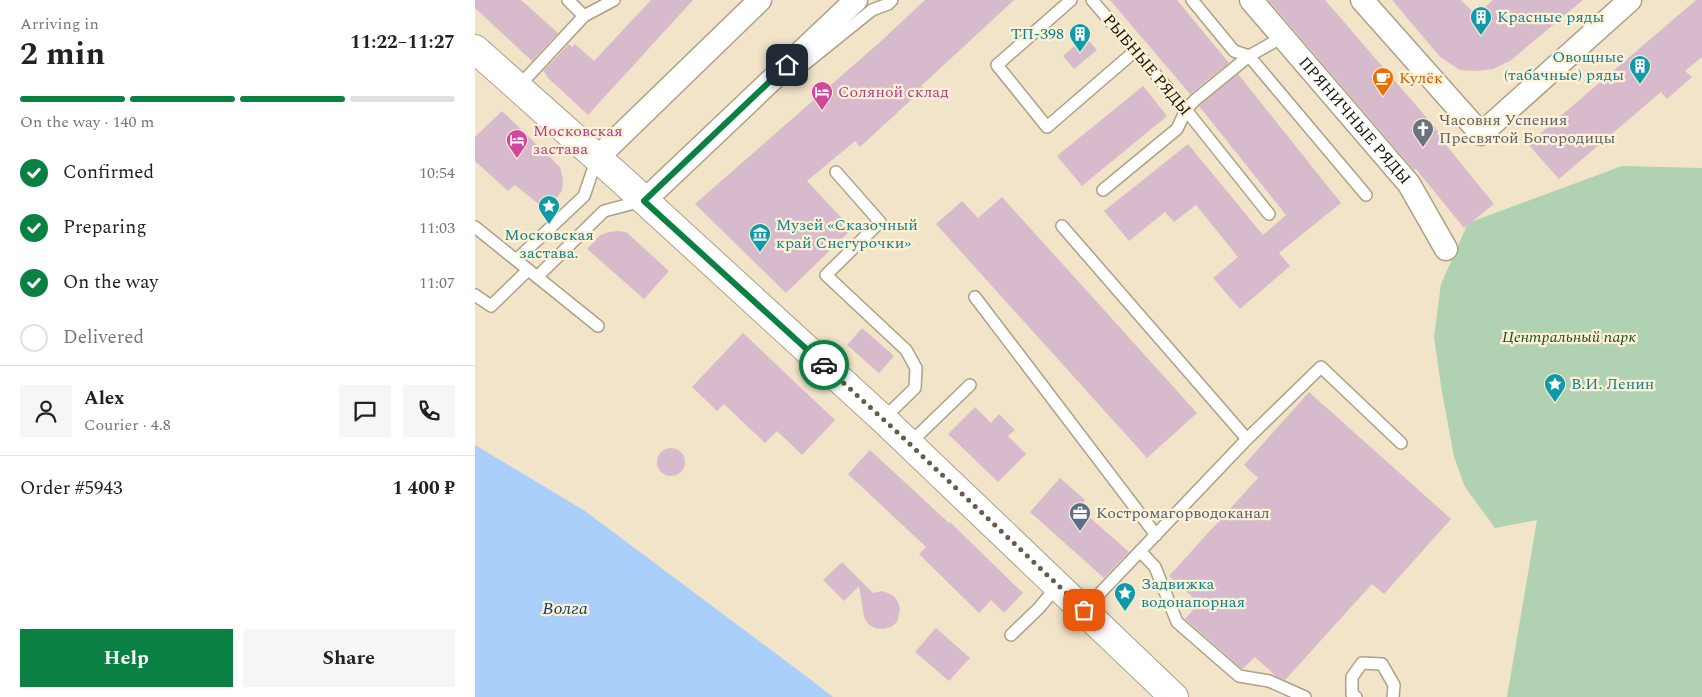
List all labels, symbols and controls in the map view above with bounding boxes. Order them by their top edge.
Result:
building icon: Красные ряды [1469,5,1493,36]
place label: Красные ряды [1497,5,1604,29]
street label: РЫБНЫЕ РЯДЫ [1097,9,1197,121]
text: Arriving in [20,12,99,36]
place label: ТП-398 [1011,22,1064,46]
building icon: ТП-398 [1068,22,1092,53]
text: 11:22–11:27 [350,28,455,57]
text: 2 min [20,30,105,79]
pin [766,44,808,86]
place label: Овощные (табачные) ряды [1504,45,1624,87]
icon: home [773,51,801,79]
street label: ПРЯНИЧНЫЕ РЯДЫ [1293,51,1416,190]
building icon: Овощные (табачные) ряды [1628,54,1652,85]
cafe icon: Кулёк [1371,66,1395,97]
place label: Кулёк [1399,66,1443,90]
hotel icon: Соляной склад [810,80,834,111]
place label: Соляной склад [838,80,949,104]
place label: Часовня Успения Пресвятой Богородицы [1439,108,1615,150]
text: On the way · 140 m [20,110,154,134]
church icon: Часовня Успения Пресвятой Богородицы [1411,117,1435,148]
place label: Московская застава [533,119,623,161]
hotel icon: Московская застава [505,128,529,159]
text: Confirmed [63,158,154,187]
icon: check [20,159,48,187]
text: 10:54 [419,161,455,185]
place icon: Московская застава. [537,194,561,225]
text: Preparing [63,213,147,242]
place label: Музей «Сказочный край Снегурочки» [776,213,918,255]
icon: check [20,214,48,242]
text: 11:03 [419,216,455,240]
museum icon: Музей «Сказочный край Снегурочки» [748,222,772,253]
place label: Московская застава. [504,223,594,265]
text: On the way [63,268,159,297]
icon: check [20,269,48,297]
text: 11:07 [419,271,455,295]
text: Delivered [63,323,144,352]
park label: Центральный парк [1502,325,1636,349]
courier [799,340,849,390]
icon: car [810,351,838,379]
place icon: В.И. Ленин [1543,372,1567,403]
place label: В.И. Ленин [1571,372,1654,396]
text: Alex [84,384,125,413]
button: person [20,385,72,437]
button: chat [339,385,391,437]
button: phone [403,385,455,437]
text: Courier · 4.8 [84,413,171,437]
text: Order #5943 [20,474,123,503]
text: 1 400 ₽ [392,474,455,503]
office icon: Костромагорводоканал [1068,501,1092,532]
place label: Костромагорводоканал [1096,501,1270,525]
place label: Задвижка водонапорная [1141,572,1245,614]
place icon: Задвижка водонапорная [1113,581,1137,612]
pin [1063,589,1105,631]
water label: Волга [542,595,588,622]
icon: bag [1070,596,1098,624]
button: Help [20,629,233,687]
button: Share [243,629,455,687]

